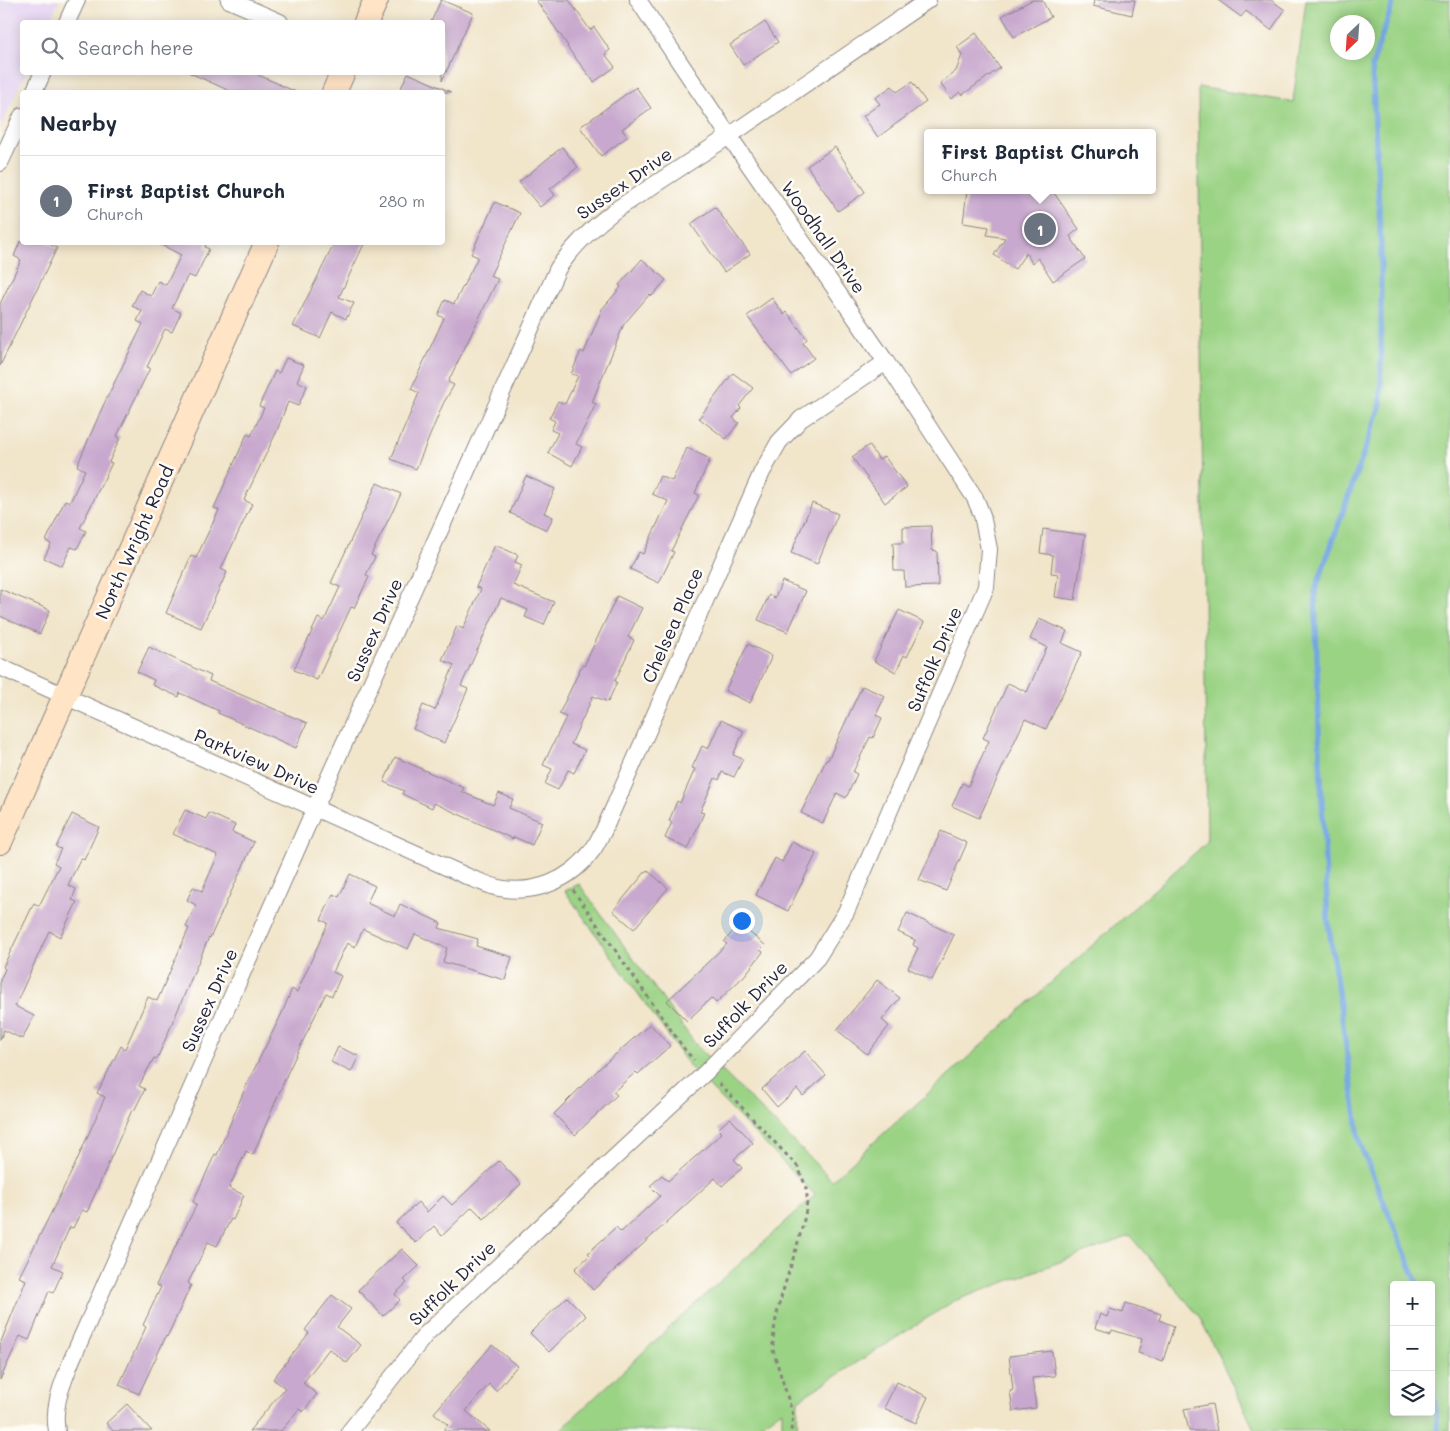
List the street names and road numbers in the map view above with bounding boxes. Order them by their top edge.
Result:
street label: Sussex Drive [572,141,676,225]
street label: Woodhall Drive [776,176,872,298]
street label: North Wright Road [89,461,179,623]
street label: Chelsea Place [636,563,708,687]
street label: Sussex Drive [340,574,408,686]
street label: Suffolk Drive [901,603,967,715]
street label: Parkview Drive [191,723,323,799]
street label: Sussex Drive [175,944,243,1056]
street label: Suffolk Drive [697,955,793,1053]
street label: Suffolk Drive [403,1235,501,1331]

